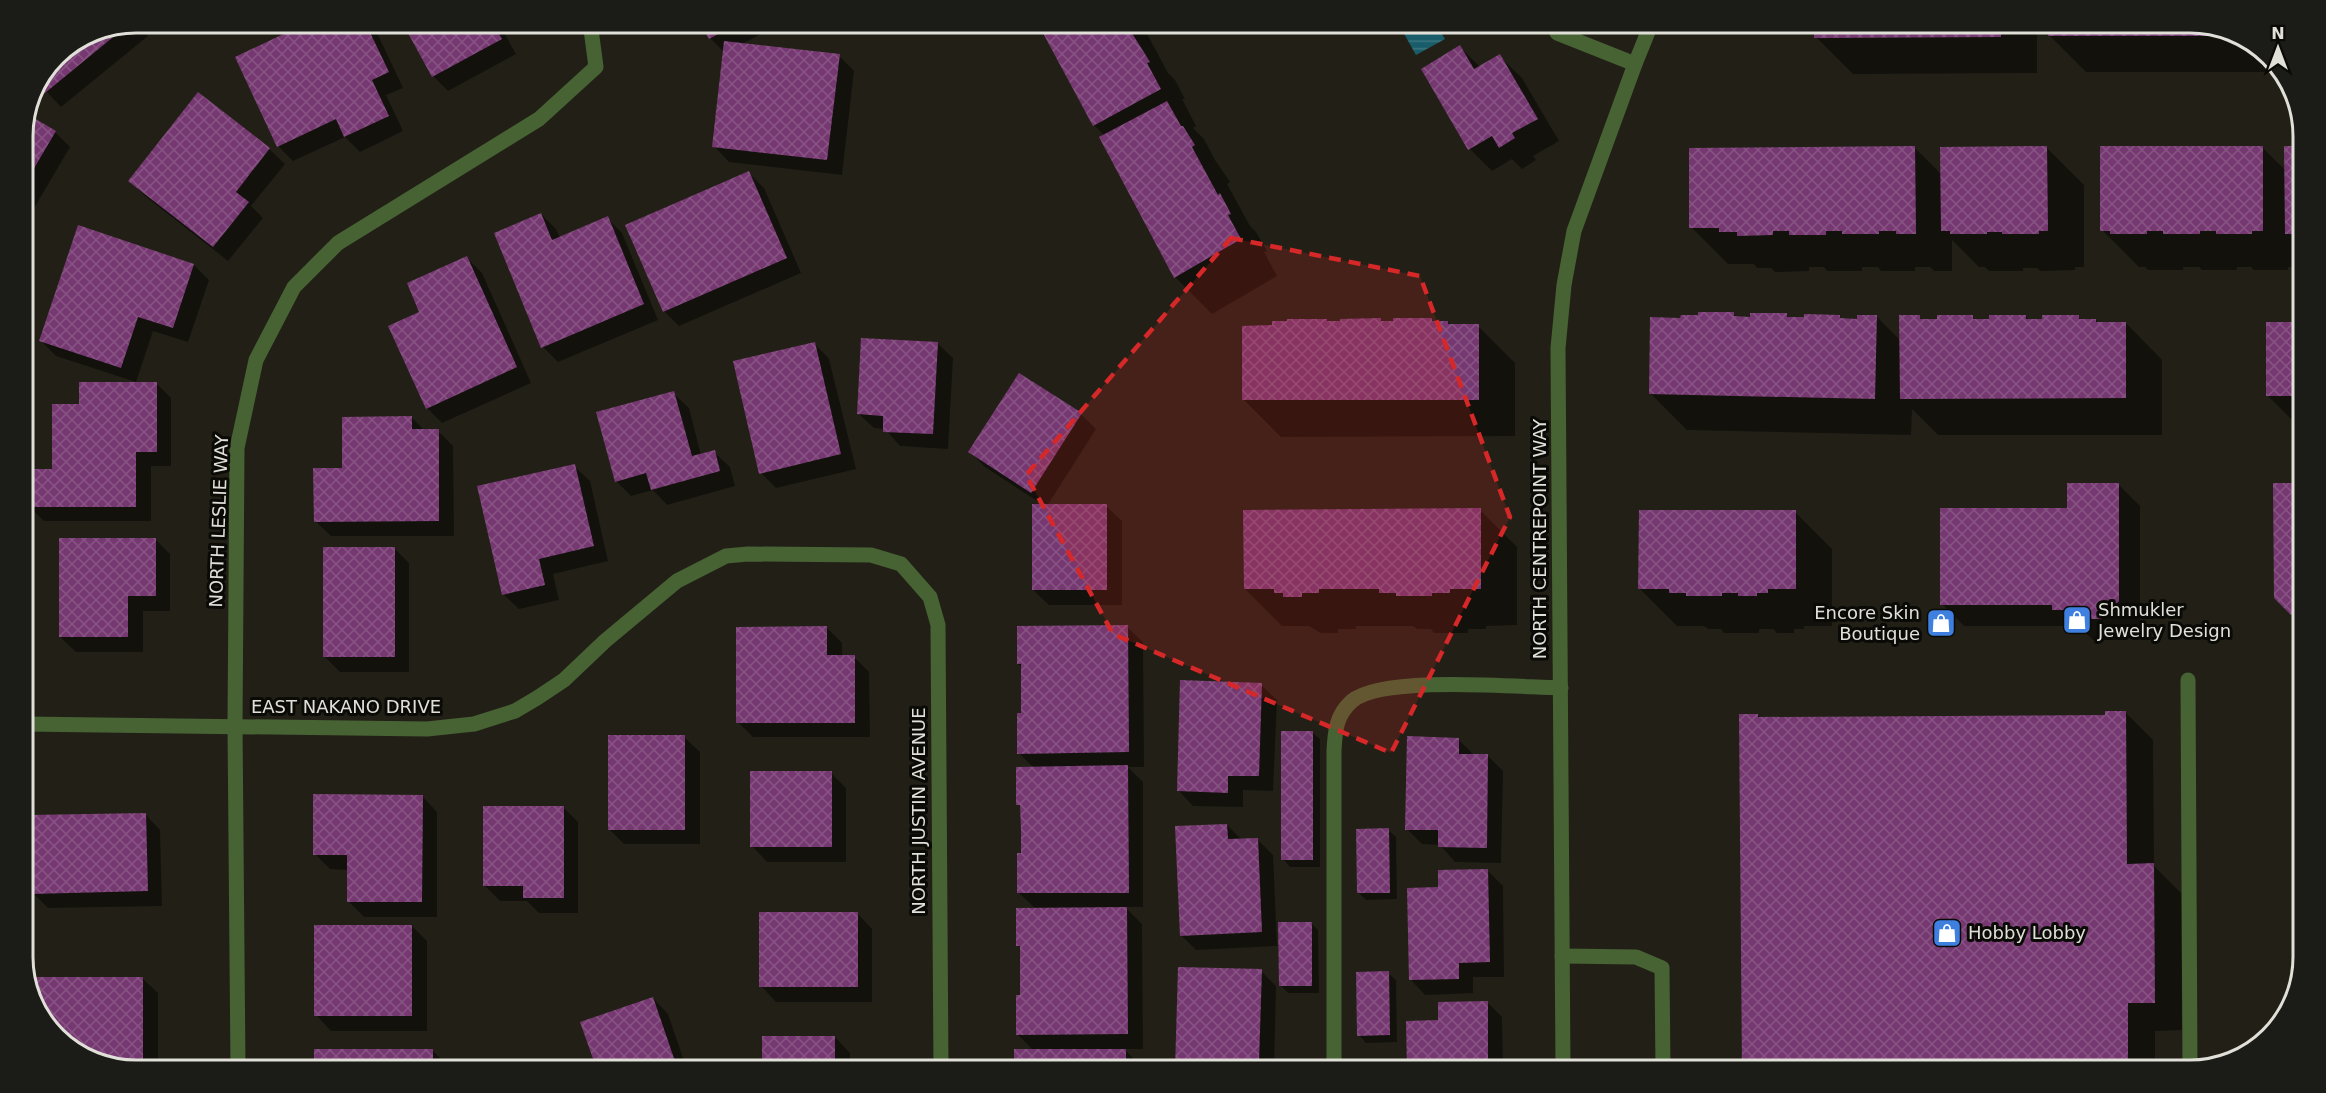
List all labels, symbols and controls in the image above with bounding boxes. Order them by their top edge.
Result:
north arrow [2248,18,2308,78]
text: N [2271,24,2285,43]
street label: NORTH CENTREPOINT WAY [1529,418,1550,659]
street label: NORTH LESLIE WAY [205,433,232,608]
place label: Shmukler Jewelry Design [2097,599,2231,641]
place label: Encore Skin Boutique [1814,602,1920,644]
shop icon: Shmukler Jewelry Design [2061,604,2093,636]
shop icon: Encore Skin Boutique [1925,607,1957,639]
street label: EAST NAKANO DRIVE [251,696,441,717]
street label: NORTH JUSTIN AVENUE [908,707,929,915]
shop icon: Hobby Lobby [1931,917,1963,949]
place label: Hobby Lobby [1968,922,2086,943]

